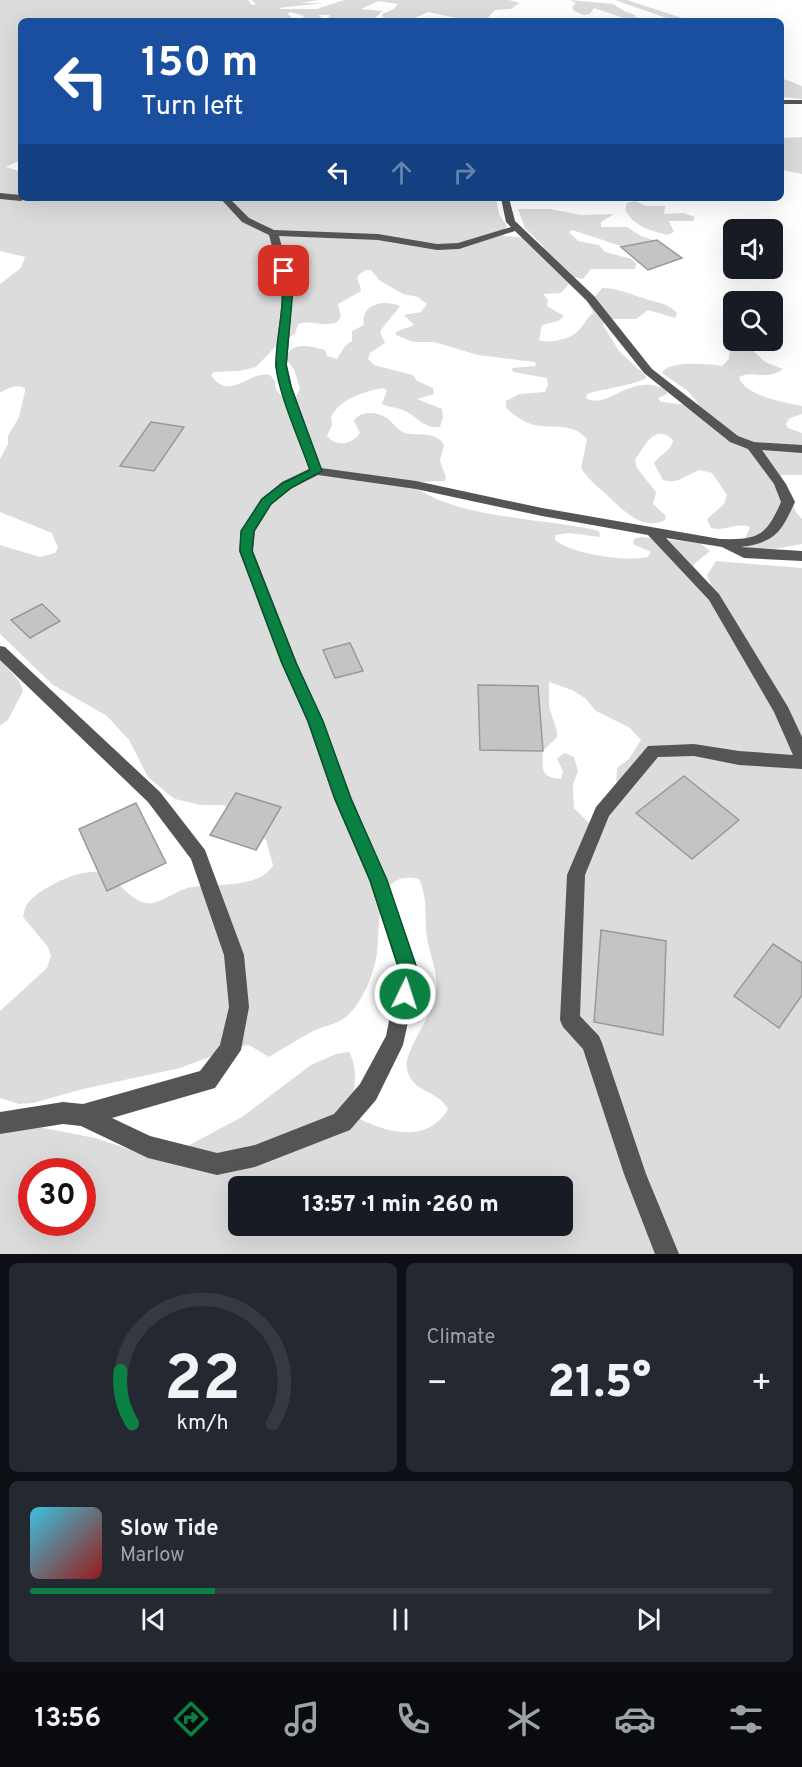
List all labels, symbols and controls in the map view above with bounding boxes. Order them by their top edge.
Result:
text: 150 m [141,38,258,91]
icon: left [42,42,120,120]
text: Turn left [141,90,243,124]
icon: left [322,156,355,189]
icon: ahead [385,156,418,189]
icon: right [448,156,481,189]
map controls [723,219,783,351]
button: sound [723,219,783,279]
pin [258,245,309,296]
icon: arrive [267,254,300,287]
button: search [723,291,783,351]
position arrow [373,962,437,1026]
speed limit sign: 30 [18,1158,96,1236]
text: 13:57 · 1 min · 260 m [302,1192,499,1219]
text: Climate [427,1325,495,1351]
text: 22 [165,1343,241,1422]
text: 21.5° [547,1356,651,1413]
text: − [427,1364,448,1406]
text: + [751,1364,772,1406]
text: km/h [177,1411,229,1438]
text: Slow Tide [120,1516,219,1543]
text: Marlow [120,1543,184,1569]
icon: previous [137,1603,170,1636]
icon: pause [384,1603,417,1636]
icon: next [632,1603,665,1636]
icon: directions [170,1698,212,1740]
icon: music [281,1698,323,1740]
icon: phone [392,1698,434,1740]
icon: climate [503,1698,545,1740]
icon: car [614,1698,656,1740]
icon: filters [725,1698,767,1740]
text: 13:56 [35,1702,101,1736]

